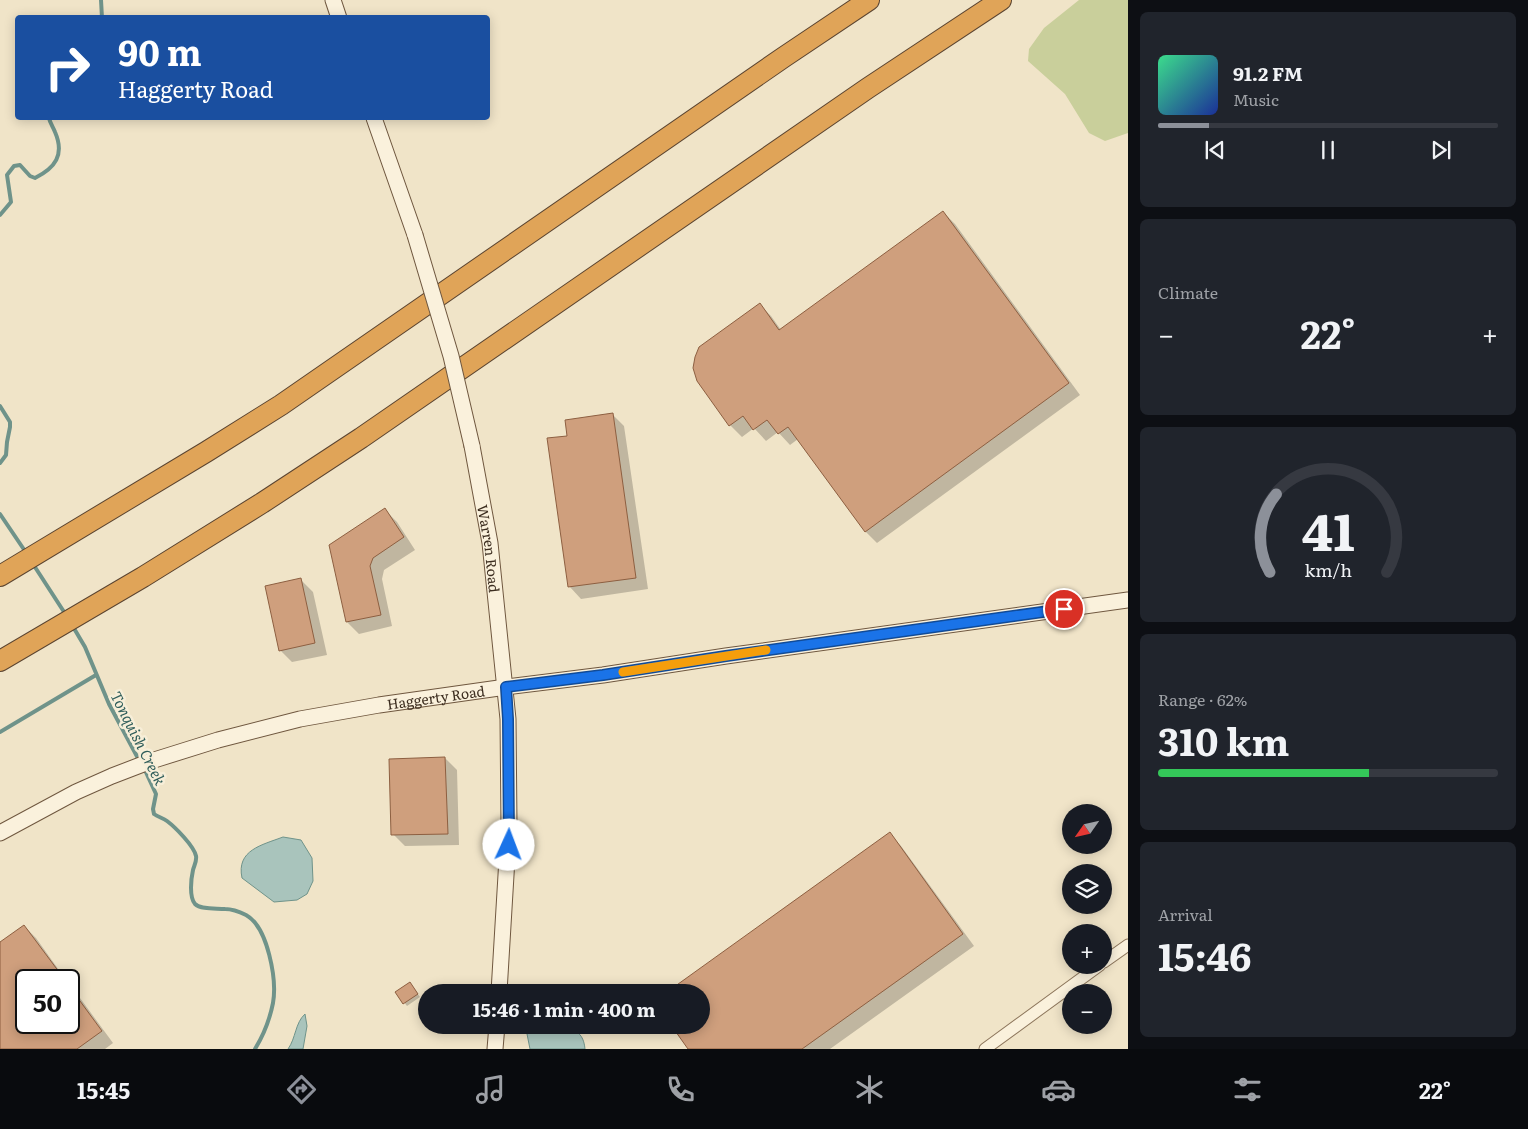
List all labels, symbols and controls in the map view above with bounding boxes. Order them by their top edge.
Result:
text: 90 m [118,25,202,77]
icon: right [35,35,100,100]
text: 91.2 FM [1233,59,1303,87]
text: Haggerty Road [118,72,273,105]
text: Music [1233,87,1279,111]
icon: previous [1201,136,1229,164]
icon: pause [1314,136,1342,164]
icon: next [1427,136,1455,164]
text: Climate [1158,280,1218,304]
text: 22° [1301,304,1355,361]
text: − [1158,312,1174,354]
text: + [1482,312,1498,354]
text: 41 [1302,490,1354,567]
street label: Warren Road [473,503,505,594]
text: km/h [1304,556,1352,583]
pin [1043,588,1085,630]
icon: arrive [1050,595,1078,623]
street label: Haggerty Road [385,680,487,714]
water label: Tonquish Creek [106,687,173,789]
text: Range · 62% [1158,687,1247,711]
text: 310 km [1158,711,1289,768]
north arrow [1062,804,1112,854]
map controls [1062,804,1112,1034]
position arrow [482,818,534,870]
button: layers [1062,864,1112,914]
text: Arrival [1158,902,1213,926]
button: + [1062,924,1112,974]
text: 15:46 [1158,926,1251,983]
speed limit sign: 50 [15,969,80,1034]
button: − [1062,984,1112,1034]
text: 15:46 · 1 min · 400 m [473,995,655,1023]
icon: directions [284,1072,319,1107]
icon: music [473,1072,508,1107]
icon: phone [663,1072,698,1107]
icon: climate [852,1072,887,1107]
icon: car [1041,1072,1076,1107]
icon: filters [1230,1072,1265,1107]
text: 15:45 [77,1073,130,1106]
text: 22° [1419,1073,1451,1106]

